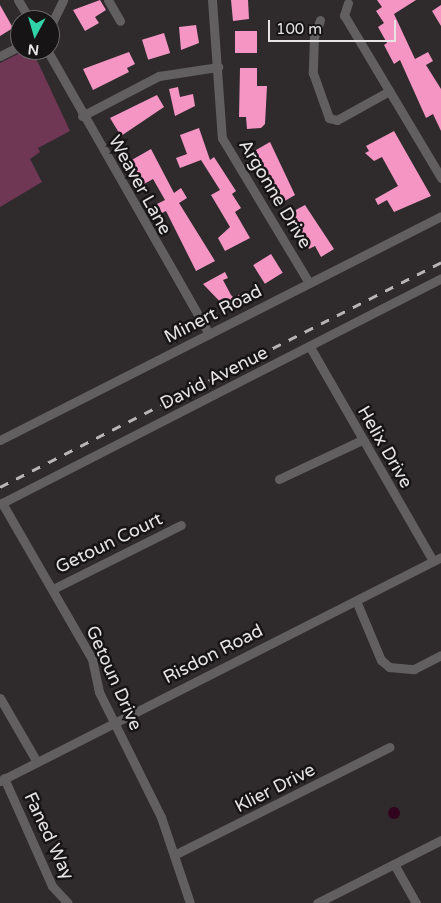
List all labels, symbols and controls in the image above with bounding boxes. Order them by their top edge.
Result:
north arrow [10,10,60,60]
scale bar [271,10,398,42]
text: 100 m [276,20,322,38]
text: N [27,40,40,58]
street label: Weaver Lane [104,132,176,238]
street label: Argonne Drive [234,136,316,252]
street label: Minert Road [161,280,265,348]
street label: David Avenue [157,342,271,414]
street label: Helix Drive [353,402,417,492]
street label: Getoun Court [52,508,166,578]
street label: Risdon Road [159,620,267,688]
street label: Getoun Drive [81,622,147,734]
street label: Klier Drive [231,759,319,817]
street label: Faned Way [19,789,79,883]

